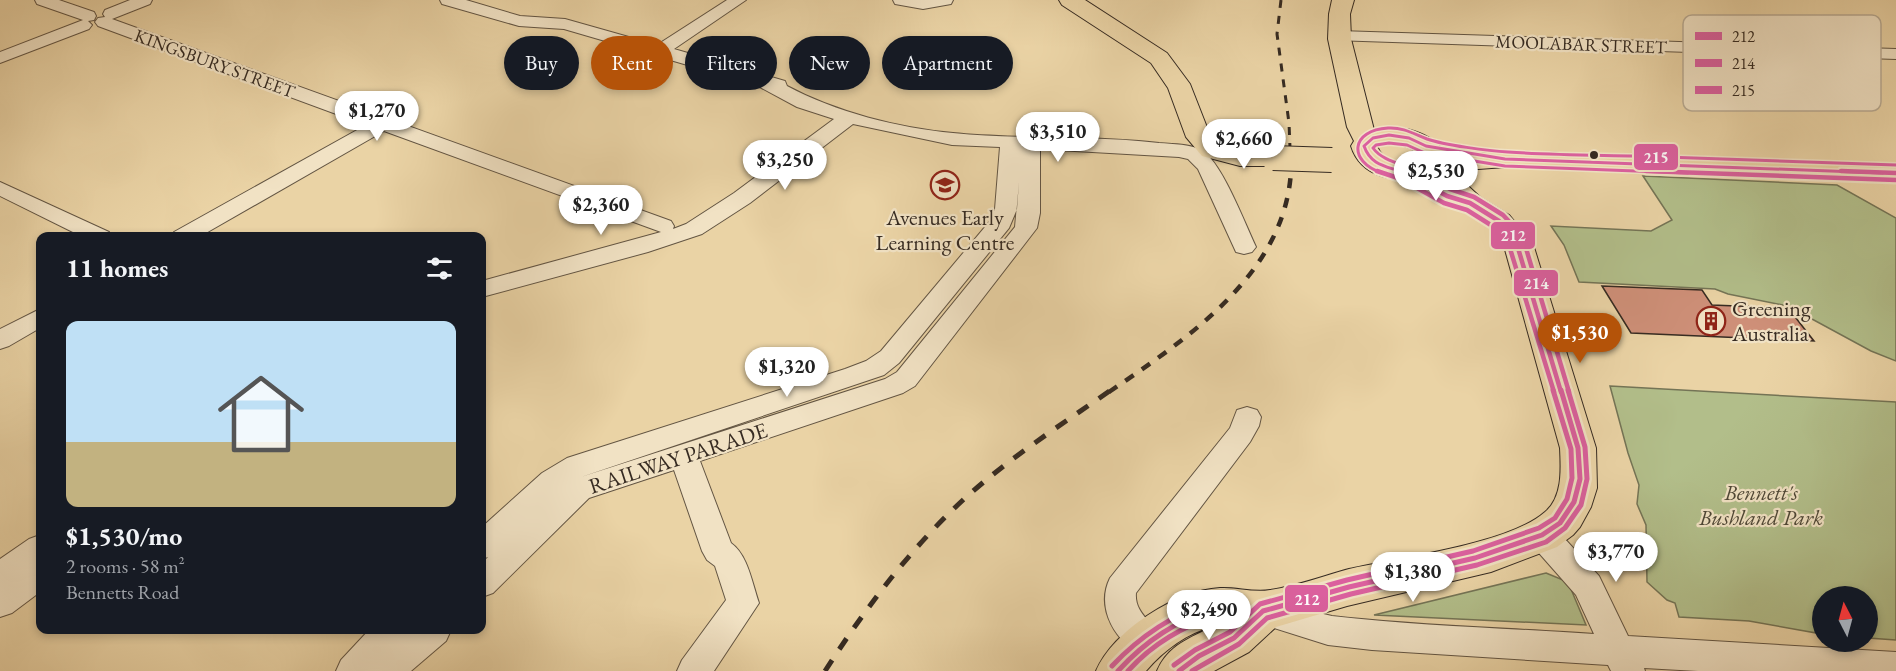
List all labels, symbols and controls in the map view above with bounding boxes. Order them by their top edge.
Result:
legend [1683,15,1881,111]
street label: KINGSBURY STREET [132,23,299,103]
text: 212 [1732,26,1755,47]
street label: MOOLABAR STREET [1495,30,1668,59]
chip: Buy [504,36,579,90]
chip: Rent [591,36,673,90]
chip: Filters [685,36,777,90]
chip: New [789,36,870,90]
chip: Apartment [882,36,1013,90]
text: 214 [1732,53,1755,74]
text: 215 [1732,80,1755,101]
pin: $1,270 [328,91,426,142]
text: $1,270 [349,97,405,123]
pin: $3,510 [1009,112,1107,163]
text: $3,510 [1030,118,1086,144]
pin: $2,660 [1195,119,1293,170]
text: $2,660 [1216,125,1272,151]
pin: $3,250 [736,140,834,191]
line badge: 215 [1633,143,1679,171]
text: $3,250 [757,146,813,172]
text: 215 [1643,147,1669,168]
unlabelled marker [1588,149,1600,161]
pin: $2,530 [1387,151,1485,202]
text: $2,530 [1408,157,1464,183]
school or university icon: Avenues Early Learning Centre [929,169,961,201]
pin: $2,360 [552,185,650,236]
text: $2,360 [573,191,629,217]
place label: Avenues Early Learning Centre [876,203,1015,257]
line badge: 212 [1490,221,1536,250]
text: 212 [1500,225,1526,246]
text: 11 homes [66,251,168,285]
icon: filters [423,252,456,285]
line badge: 214 [1513,269,1559,297]
text: 214 [1523,273,1549,294]
place label: Greening Australia [1731,294,1811,348]
building icon: Greening Australia [1695,305,1727,337]
pin: $1,530 [1531,313,1629,364]
text: $1,530 [1552,319,1608,345]
pin: $1,320 [738,347,836,398]
text: $1,320 [759,353,815,379]
icon: home [207,360,315,468]
street label: RAILWAY PARADE [585,415,771,501]
park label: Bennett's Bushland Park [1698,478,1823,532]
text: $1,530/mo [66,519,182,553]
pin: $3,770 [1567,532,1665,583]
text: $3,770 [1588,538,1644,564]
pin: $1,380 [1364,552,1462,603]
text: 2 rooms · 58 m² [66,553,185,579]
text: $1,380 [1385,558,1441,584]
text: Bennetts Road [66,579,179,605]
line badge: 212 [1284,584,1329,613]
north arrow [1812,586,1878,652]
map controls [1812,586,1878,652]
text: 212 [1294,589,1320,610]
pin: $2,490 [1160,590,1258,641]
text: $2,490 [1181,596,1237,622]

